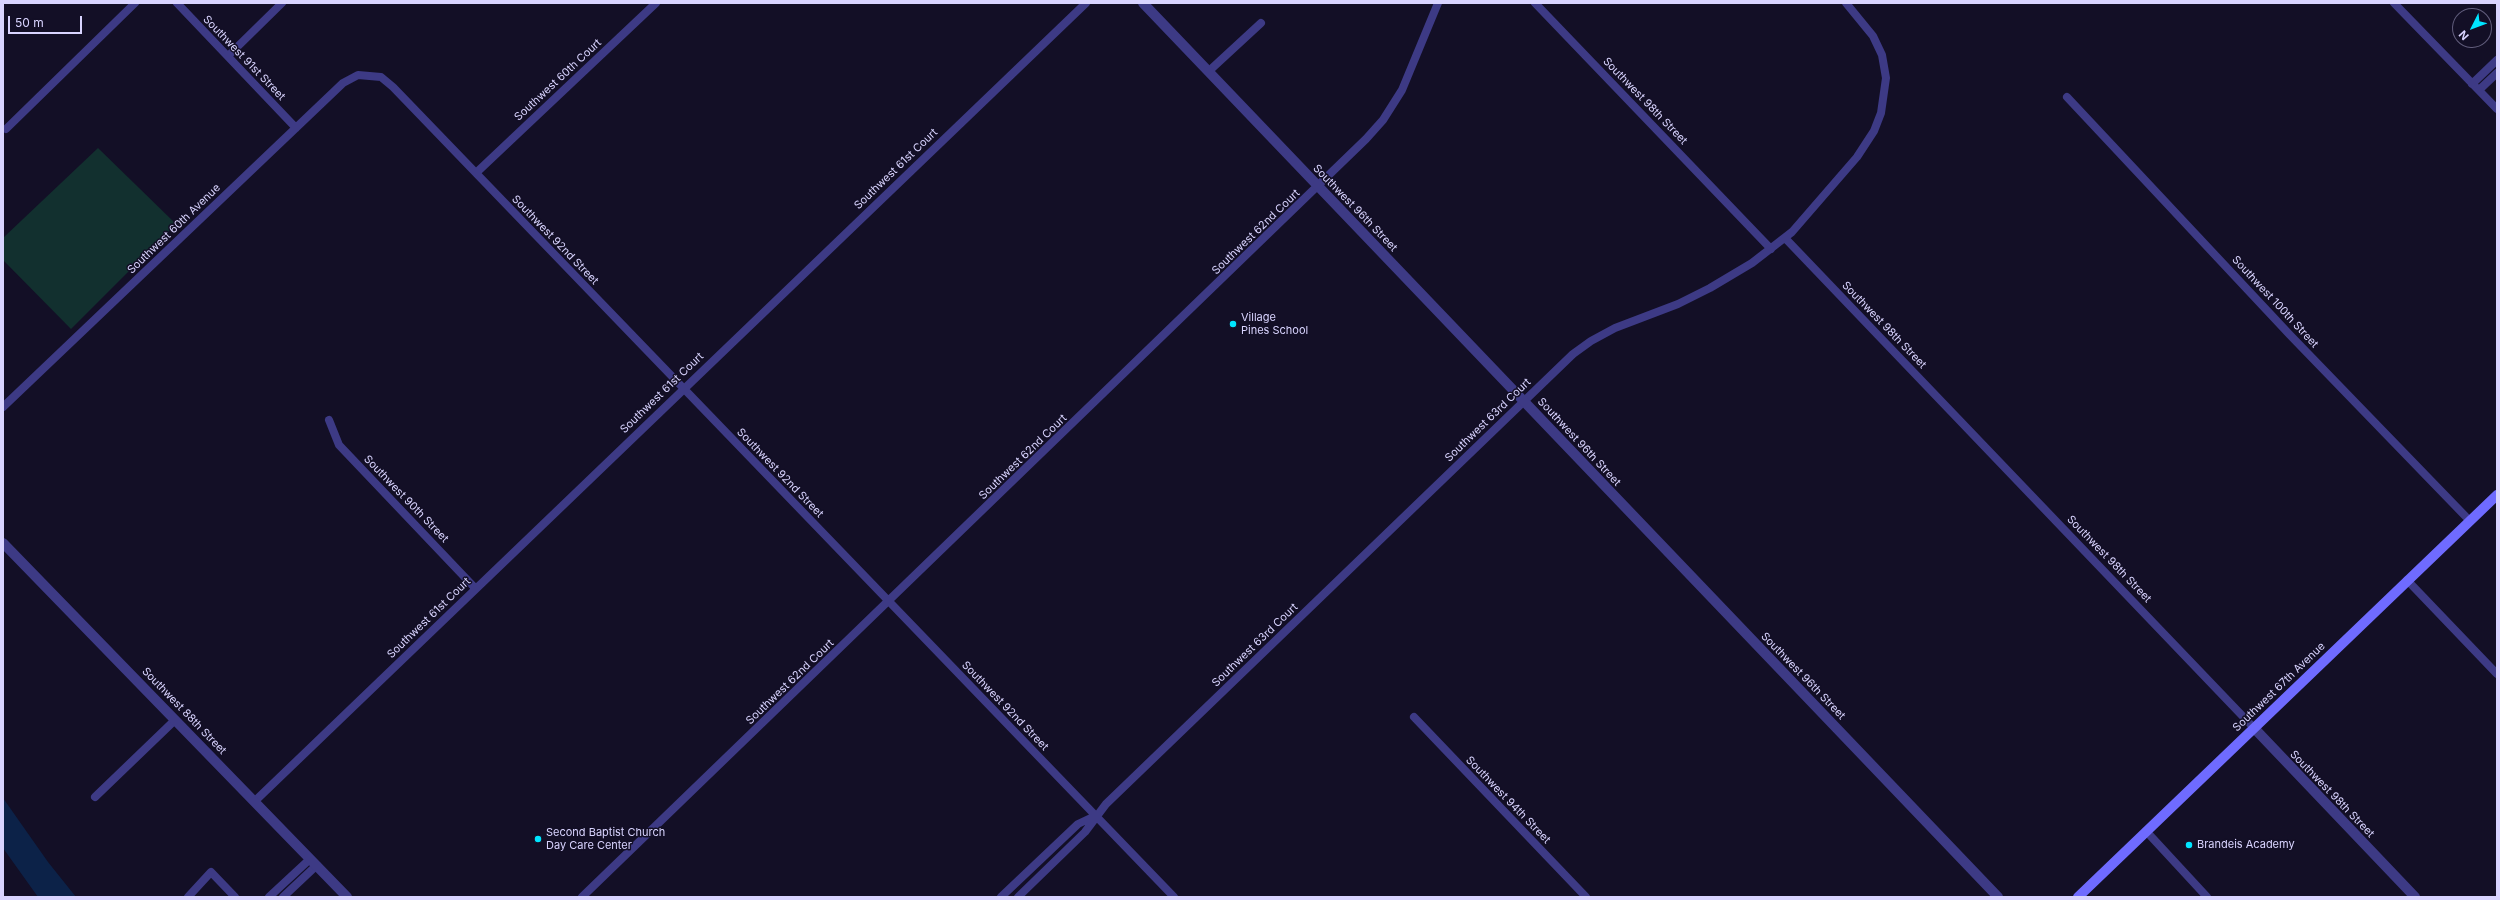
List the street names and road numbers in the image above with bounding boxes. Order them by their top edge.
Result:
street label: Southwest 91st Street [200,13,288,103]
street label: Southwest 60th Court [512,36,604,124]
street label: Southwest 98th Street [1600,55,1690,147]
street label: Southwest 61st Court [852,126,940,212]
street label: Southwest 96th Street [1310,162,1400,254]
street label: Southwest 60th Avenue [125,181,223,277]
street label: Southwest 62nd Court [1209,187,1303,277]
street label: Southwest 92nd Street [509,193,601,287]
street label: Southwest 100th Street [2229,253,2321,351]
street label: Southwest 98th Street [1839,279,1929,371]
street label: Southwest 61st Court [618,350,706,436]
street label: Southwest 63rd Court [1442,376,1534,464]
street label: Southwest 96th Street [1535,395,1623,489]
street label: Southwest 62nd Court [976,412,1070,502]
street label: Southwest 92nd Street [734,426,826,520]
street label: Southwest 90th Street [361,453,451,545]
street label: Southwest 98th Street [2064,513,2154,605]
street label: Southwest 61st Court [385,575,473,661]
street label: Southwest 63rd Court [1209,601,1301,689]
street label: Southwest 96th Street [1758,630,1848,722]
street label: Southwest 62nd Court [743,637,837,727]
street label: Southwest 67th Avenue [2230,640,2328,734]
street label: Southwest 92nd Street [959,659,1051,753]
street label: Southwest 88th Street [139,665,229,757]
street label: Southwest 98th Street [2287,748,2377,840]
street label: Southwest 94th Street [1463,754,1553,846]

